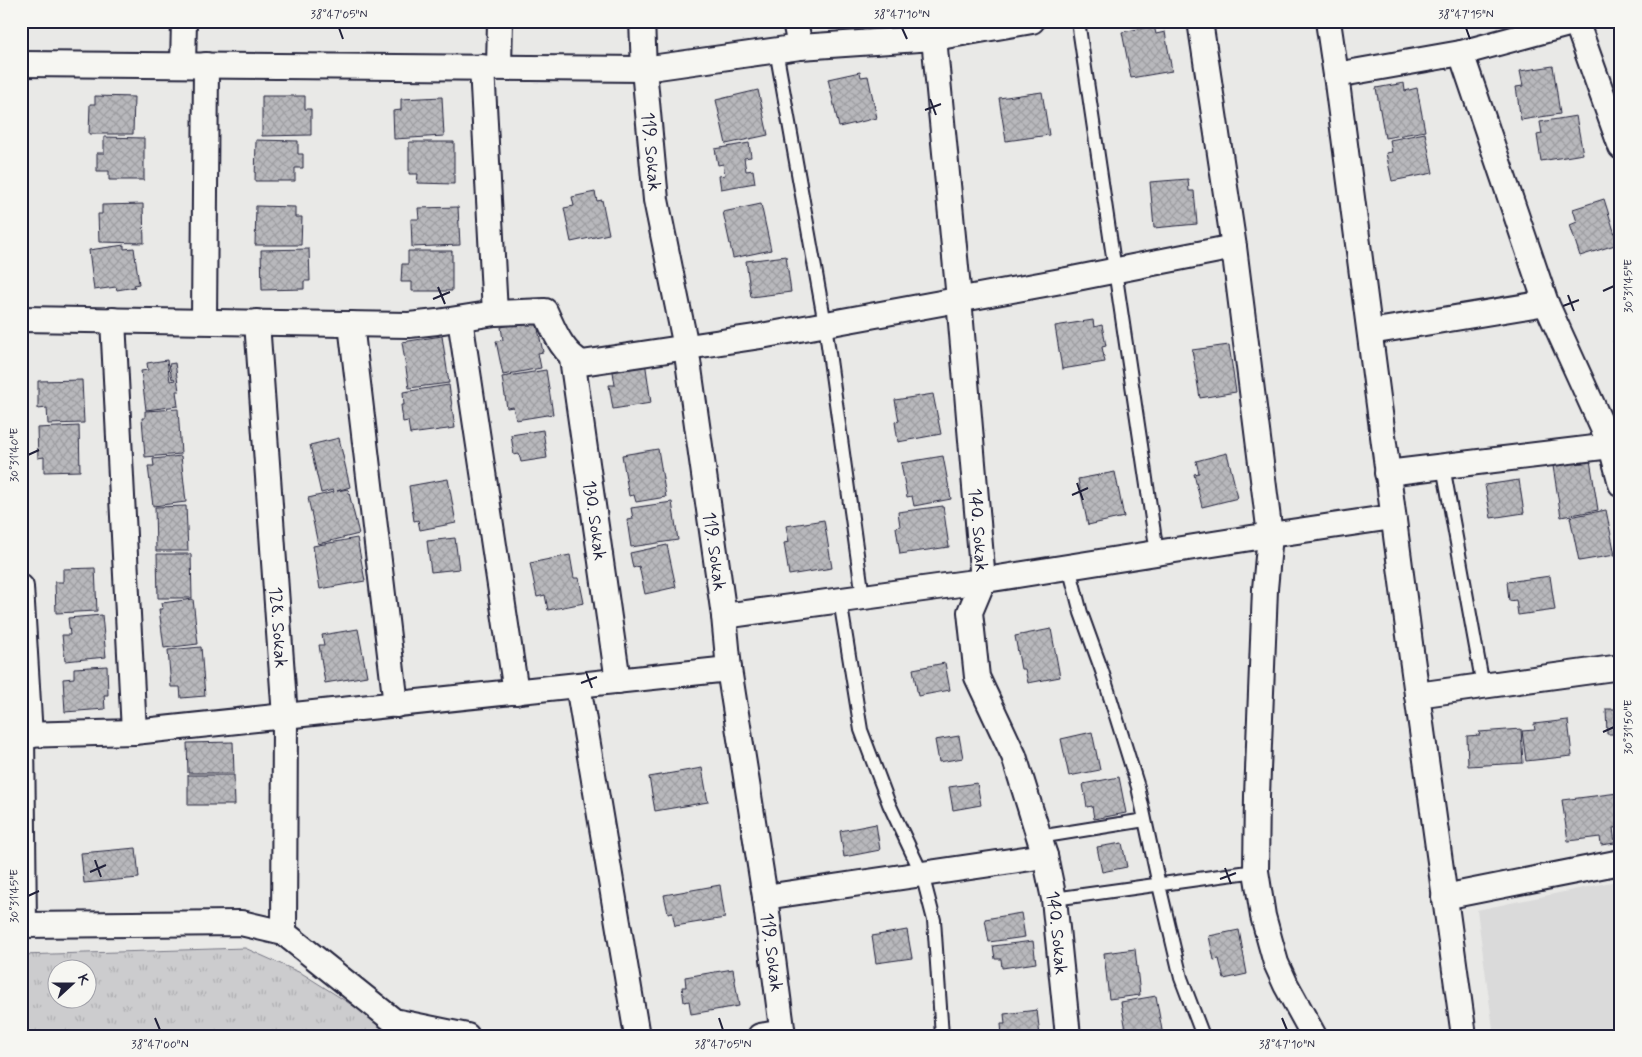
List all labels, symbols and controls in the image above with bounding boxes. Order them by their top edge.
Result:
text: 38°47'05"N [310,7,368,23]
text: 38°47'10"N [874,7,930,23]
text: 38°47'15"N [1438,7,1494,23]
street label: 119. Sokak [635,111,666,192]
text: 30°31'45"E [1621,259,1637,313]
text: 30°31'40"E [7,428,23,482]
street label: 130. Sokak [577,479,612,562]
street label: 140. Sokak [962,487,993,573]
street label: 119. Sokak [696,510,731,593]
street label: 128. Sokak [263,586,292,669]
text: 30°31'50"E [1621,700,1637,754]
text: 30°31'45"E [7,869,23,923]
street label: 140. Sokak [1040,889,1073,976]
street label: 119. Sokak [754,911,788,993]
north arrow [48,960,98,1010]
text: K [73,972,94,989]
text: 38°47'00"N [131,1037,189,1053]
text: 38°47'05"N [694,1037,752,1053]
text: 38°47'10"N [1259,1037,1315,1053]

